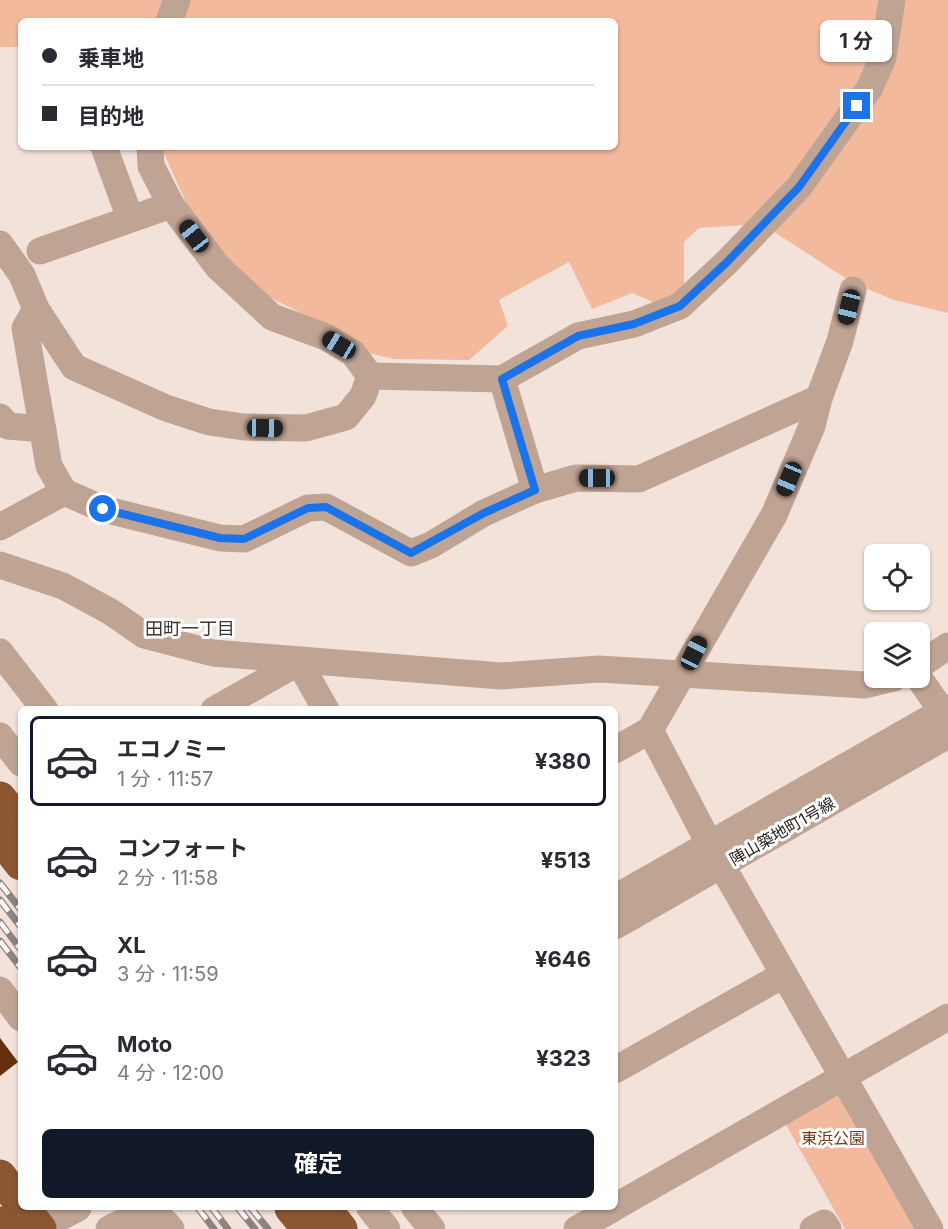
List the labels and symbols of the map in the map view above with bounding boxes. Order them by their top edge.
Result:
callout: 1 分 [821,19,893,61]
route end [843,92,870,119]
car [176,216,212,256]
car [836,287,862,327]
car [319,328,359,362]
car [247,419,283,437]
car [774,459,804,499]
car [579,469,615,487]
route start [89,495,116,522]
district label: 田町一丁目 [145,618,235,639]
car [678,633,710,673]
street label: 陣山築地町1号線 [726,793,838,869]
park label: 東浜公園 [801,1128,865,1148]

